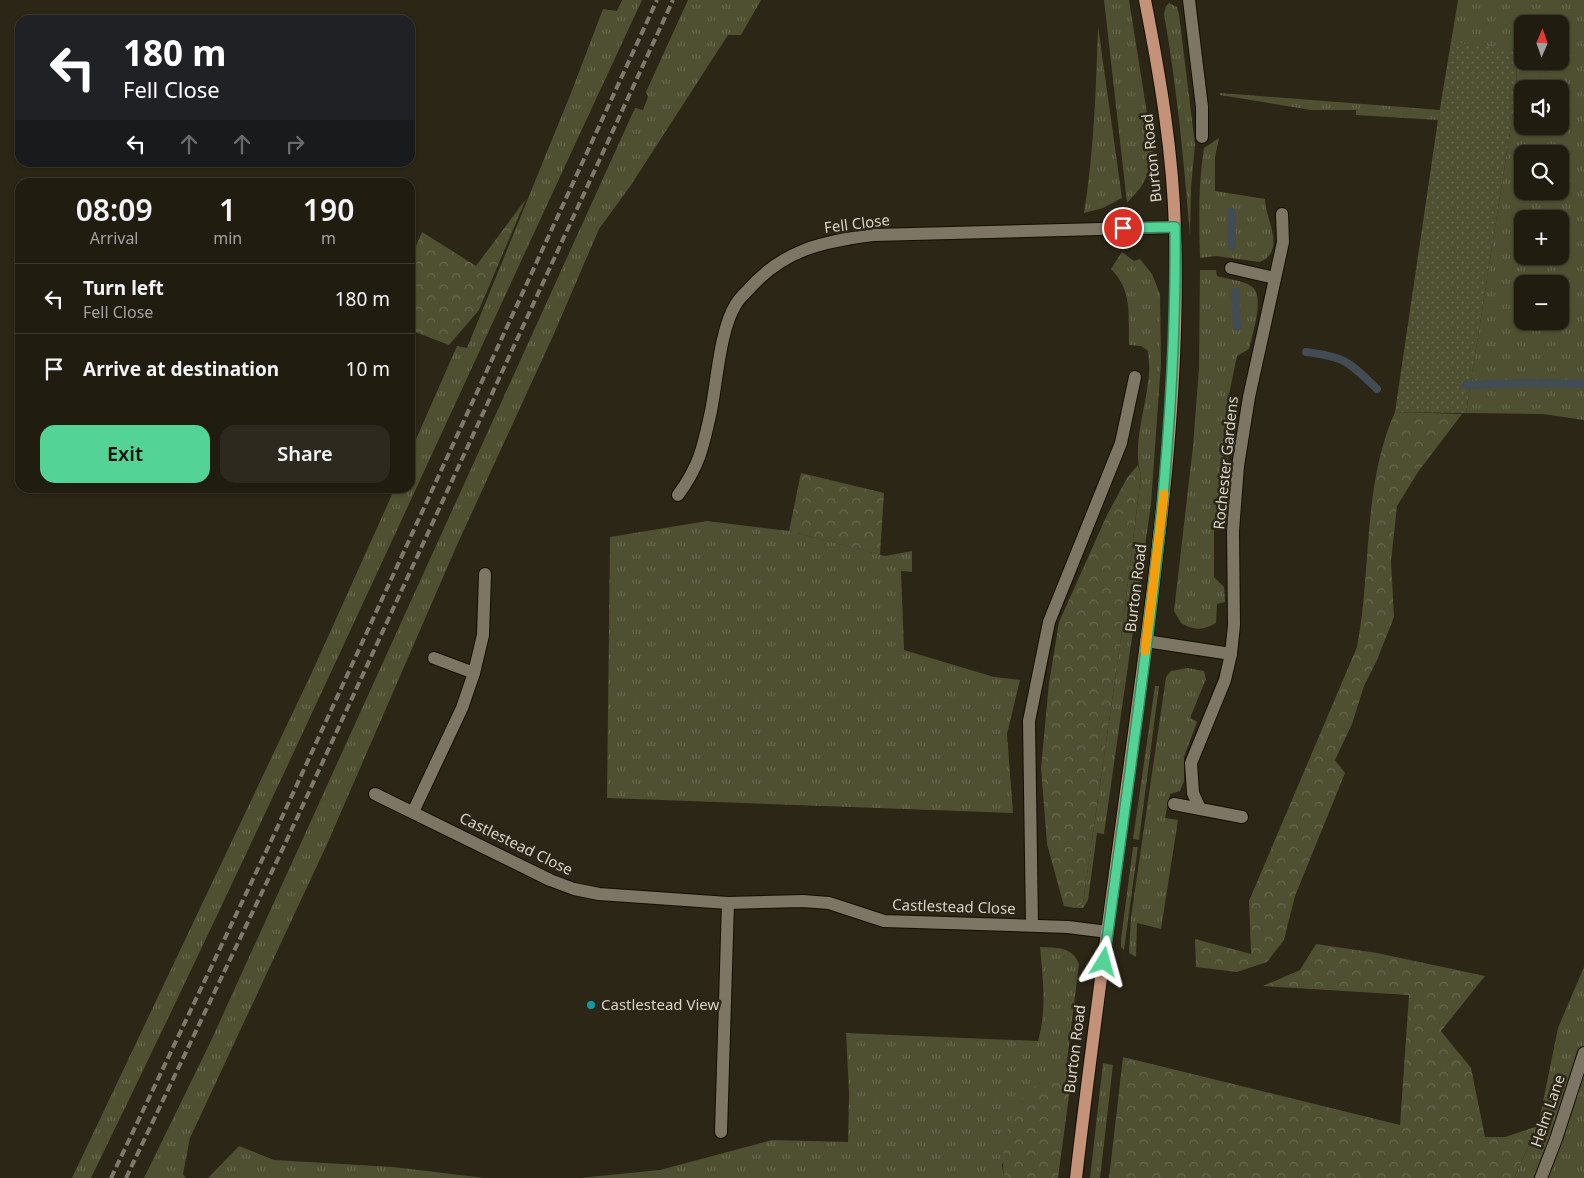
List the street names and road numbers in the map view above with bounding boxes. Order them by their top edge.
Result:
street label: Burton Road [1136,113,1166,203]
street label: Fell Close [823,209,891,237]
street label: Rochester Gardens [1208,395,1242,531]
street label: Burton Road [1120,543,1150,633]
street label: Castlestead Close [457,807,576,879]
street label: Castlestead Close [892,894,1016,918]
street label: Burton Road [1059,1004,1089,1094]
street label: Helm Lane [1525,1072,1569,1150]

